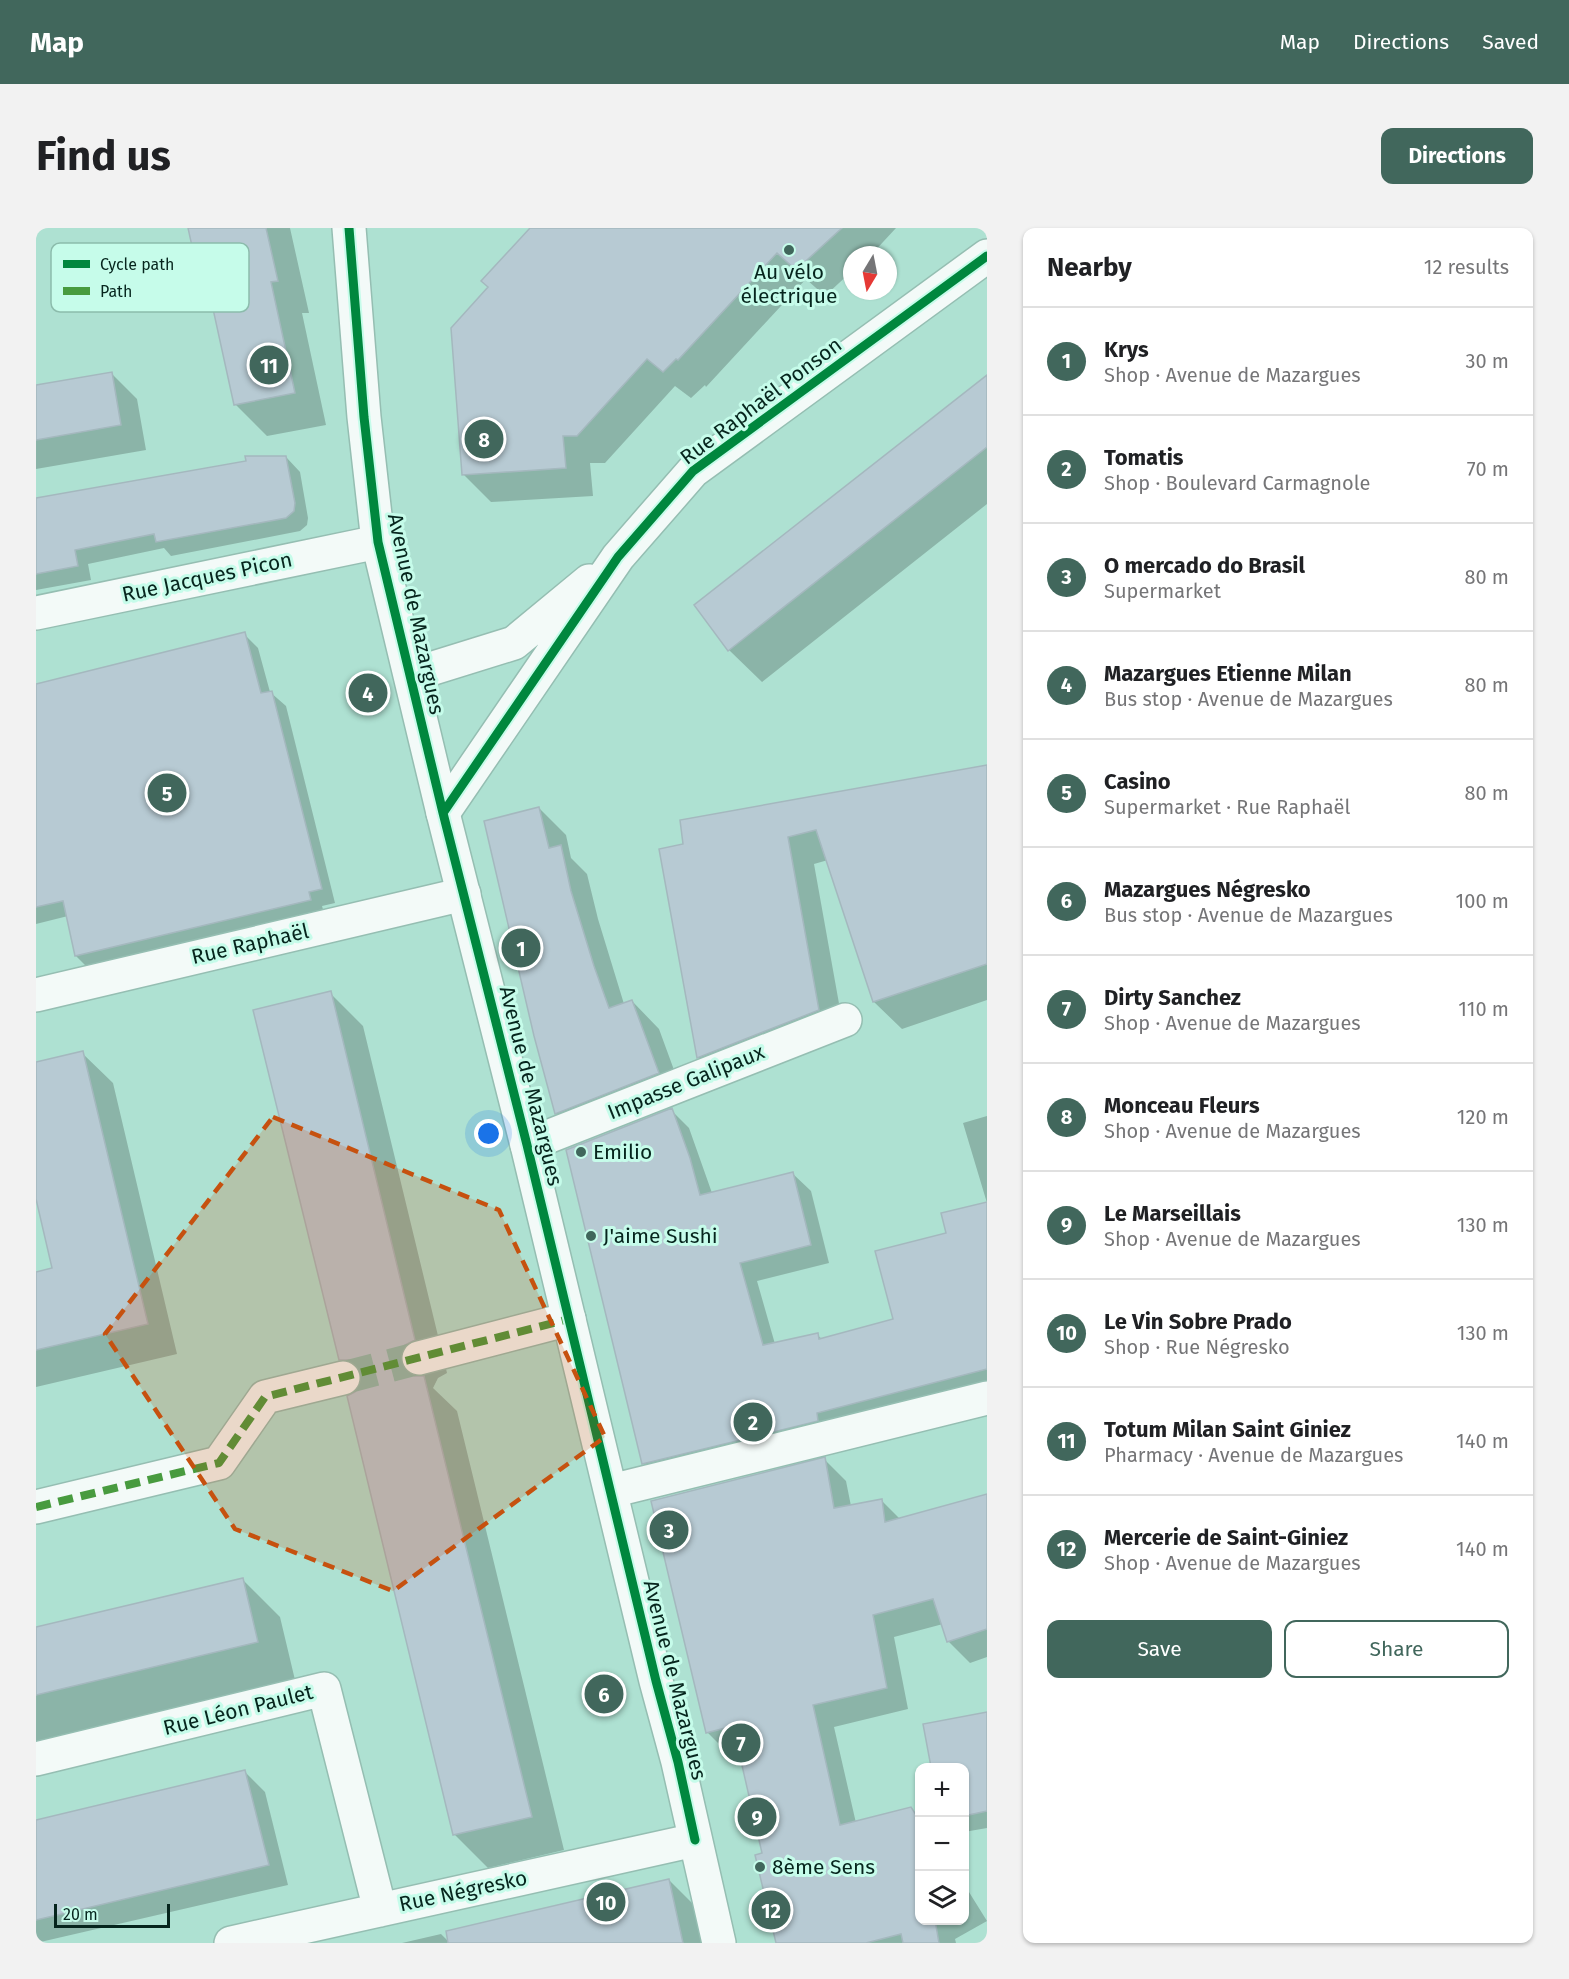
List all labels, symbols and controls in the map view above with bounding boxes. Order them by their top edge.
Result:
text: Map [30,26,84,59]
text: Map [1280,29,1320,55]
text: Directions [1353,29,1449,55]
text: Saved [1482,29,1539,55]
button: Directions [1381,128,1533,184]
text: Find us [36,131,171,181]
legend [51,243,249,312]
marker: Au vélo électrique [782,243,796,257]
north arrow [843,246,897,300]
text: Nearby [1047,252,1132,283]
text: Cycle path [100,255,174,274]
text: 12 results [1424,255,1509,279]
place label: Au vélo électrique [741,259,837,309]
text: Path [100,282,132,301]
street label: Rue Raphaël Ponson [675,332,847,470]
text: Krys [1104,336,1149,363]
pin: 11 [250,342,288,388]
text: 1 [1062,349,1071,373]
text: 30 m [1465,349,1509,373]
text: Shop · Avenue de Mazargues [1104,363,1361,387]
pin: 8 [464,416,504,462]
text: Tomatis [1104,444,1184,471]
text: 2 [1061,457,1072,481]
text: 70 m [1467,457,1509,481]
text: Shop · Boulevard Carmagnole [1104,471,1370,495]
street label: Avenue de Mazargues [382,511,450,717]
street label: Rue Jacques Picon [120,546,294,608]
text: O mercado do Brasil [1104,552,1305,579]
text: 3 [1061,565,1072,589]
text: 80 m [1464,565,1509,589]
text: Supermarket [1104,579,1221,603]
text: Mazargues Etienne Milan [1104,660,1352,687]
pin: 4 [348,670,388,716]
text: 4 [1061,673,1072,697]
text: 80 m [1464,673,1509,697]
text: Bus stop · Avenue de Mazargues [1104,687,1393,711]
text: Casino [1104,768,1171,795]
pin: 5 [148,770,186,816]
text: 5 [1061,781,1072,805]
text: 80 m [1464,781,1509,805]
text: Supermarket · Rue Raphaël [1104,795,1350,819]
text: Mazargues Négresko [1104,876,1311,903]
text: 6 [1061,889,1072,913]
text: 100 m [1456,889,1509,913]
text: Bus stop · Avenue de Mazargues [1104,903,1393,927]
street label: Rue Raphaël [189,918,311,970]
pin: 1 [502,926,540,970]
street label: Avenue de Mazargues [494,983,568,1189]
text: Dirty Sanchez [1104,984,1241,1011]
text: 7 [1062,997,1071,1021]
text: 110 m [1458,997,1509,1021]
text: Shop · Avenue de Mazargues [1104,1011,1361,1035]
street label: Impasse Galipaux [604,1038,769,1125]
text: Monceau Fleurs [1104,1092,1260,1119]
text: 8 [1061,1105,1072,1129]
text: 120 m [1457,1105,1509,1129]
your location [474,1119,503,1148]
text: Shop · Avenue de Mazargues [1104,1119,1361,1143]
place label: Emilio [593,1139,652,1165]
marker: Emilio [574,1145,588,1159]
text: Le Marseillais [1104,1200,1241,1227]
text: 9 [1061,1213,1072,1237]
text: 130 m [1457,1213,1509,1237]
place label: J'aime Sushi [603,1223,718,1249]
text: Shop · Avenue de Mazargues [1104,1227,1361,1251]
marker: J'aime Sushi [584,1229,598,1243]
text: Le Vin Sobre Prado [1104,1308,1292,1335]
text: 10 [1056,1321,1077,1345]
text: 130 m [1457,1321,1509,1345]
text: Shop · Rue Négresko [1104,1335,1290,1359]
pin: 2 [734,1400,772,1444]
text: Totum Milan Saint Giniez [1104,1416,1351,1443]
text: 11 [1057,1429,1076,1453]
text: 140 m [1456,1429,1509,1453]
text: Pharmacy · Avenue de Mazargues [1104,1443,1403,1467]
pin: 3 [650,1508,688,1552]
text: Mercerie de Saint-Giniez [1104,1524,1348,1551]
text: 12 [1057,1537,1076,1561]
text: 140 m [1456,1537,1509,1561]
text: Shop · Avenue de Mazargues [1104,1551,1361,1575]
street label: Avenue de Mazargues [638,1577,712,1783]
button: Save [1047,1620,1272,1678]
button: Share [1284,1620,1509,1678]
pin: 6 [584,1672,624,1716]
street label: Rue Léon Paulet [161,1679,316,1741]
pin: 7 [722,1720,760,1766]
map controls [915,1763,969,1925]
button: + [915,1763,969,1817]
pin: 9 [738,1794,776,1840]
button: − [915,1817,969,1871]
place label: 8ème Sens [772,1854,875,1880]
marker: 8ème Sens [753,1860,767,1874]
street label: Rue Négresko [397,1865,529,1917]
button: layers [915,1871,969,1925]
pin: 10 [586,1880,626,1924]
pin: 12 [752,1888,790,1932]
scale bar [54,1901,170,1928]
text: 20 m [63,1905,98,1924]

